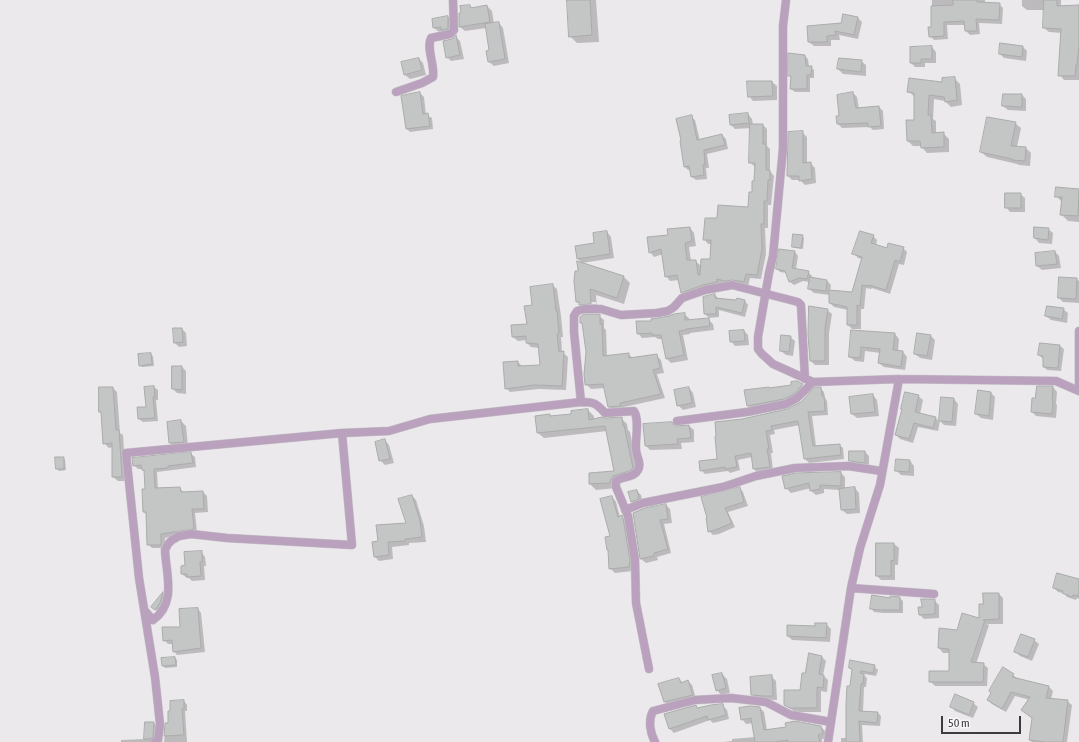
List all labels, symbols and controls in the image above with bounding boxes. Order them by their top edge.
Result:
scale bar [943,708,1023,734]
text: 50 m [948,716,970,730]

